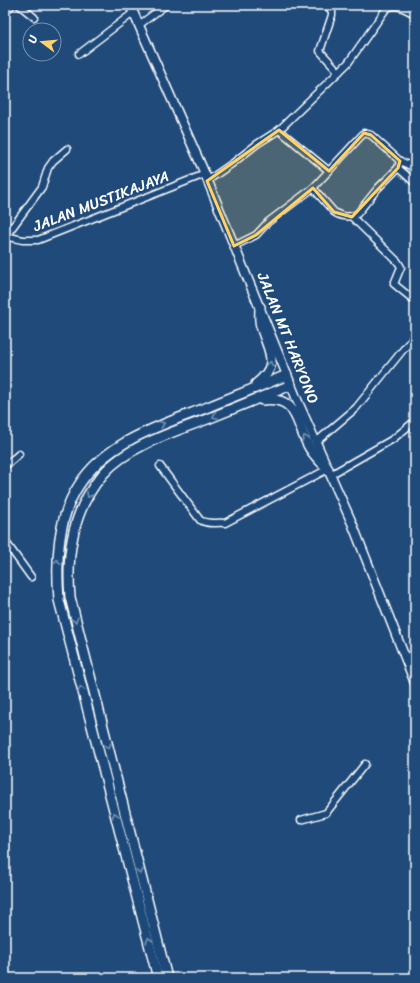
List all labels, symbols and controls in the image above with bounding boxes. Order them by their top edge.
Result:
north arrow [22,22,62,62]
text: U [23,33,43,46]
street label: JALAN MUSTIKAJAYA [28,163,173,239]
street label: JALAN MT HARYONO [249,267,326,408]
one-way arrow [265,361,274,368]
one-way arrow [211,412,218,420]
one-way arrow [159,421,166,429]
one-way arrow [301,435,309,442]
one-way arrow [87,491,94,498]
one-way arrow [53,559,62,565]
one-way arrow [71,617,79,623]
one-way arrow [78,686,86,692]
one-way arrow [103,743,111,749]
one-way arrow [111,812,120,819]
one-way arrow [135,868,144,875]
one-way arrow [145,937,153,943]

